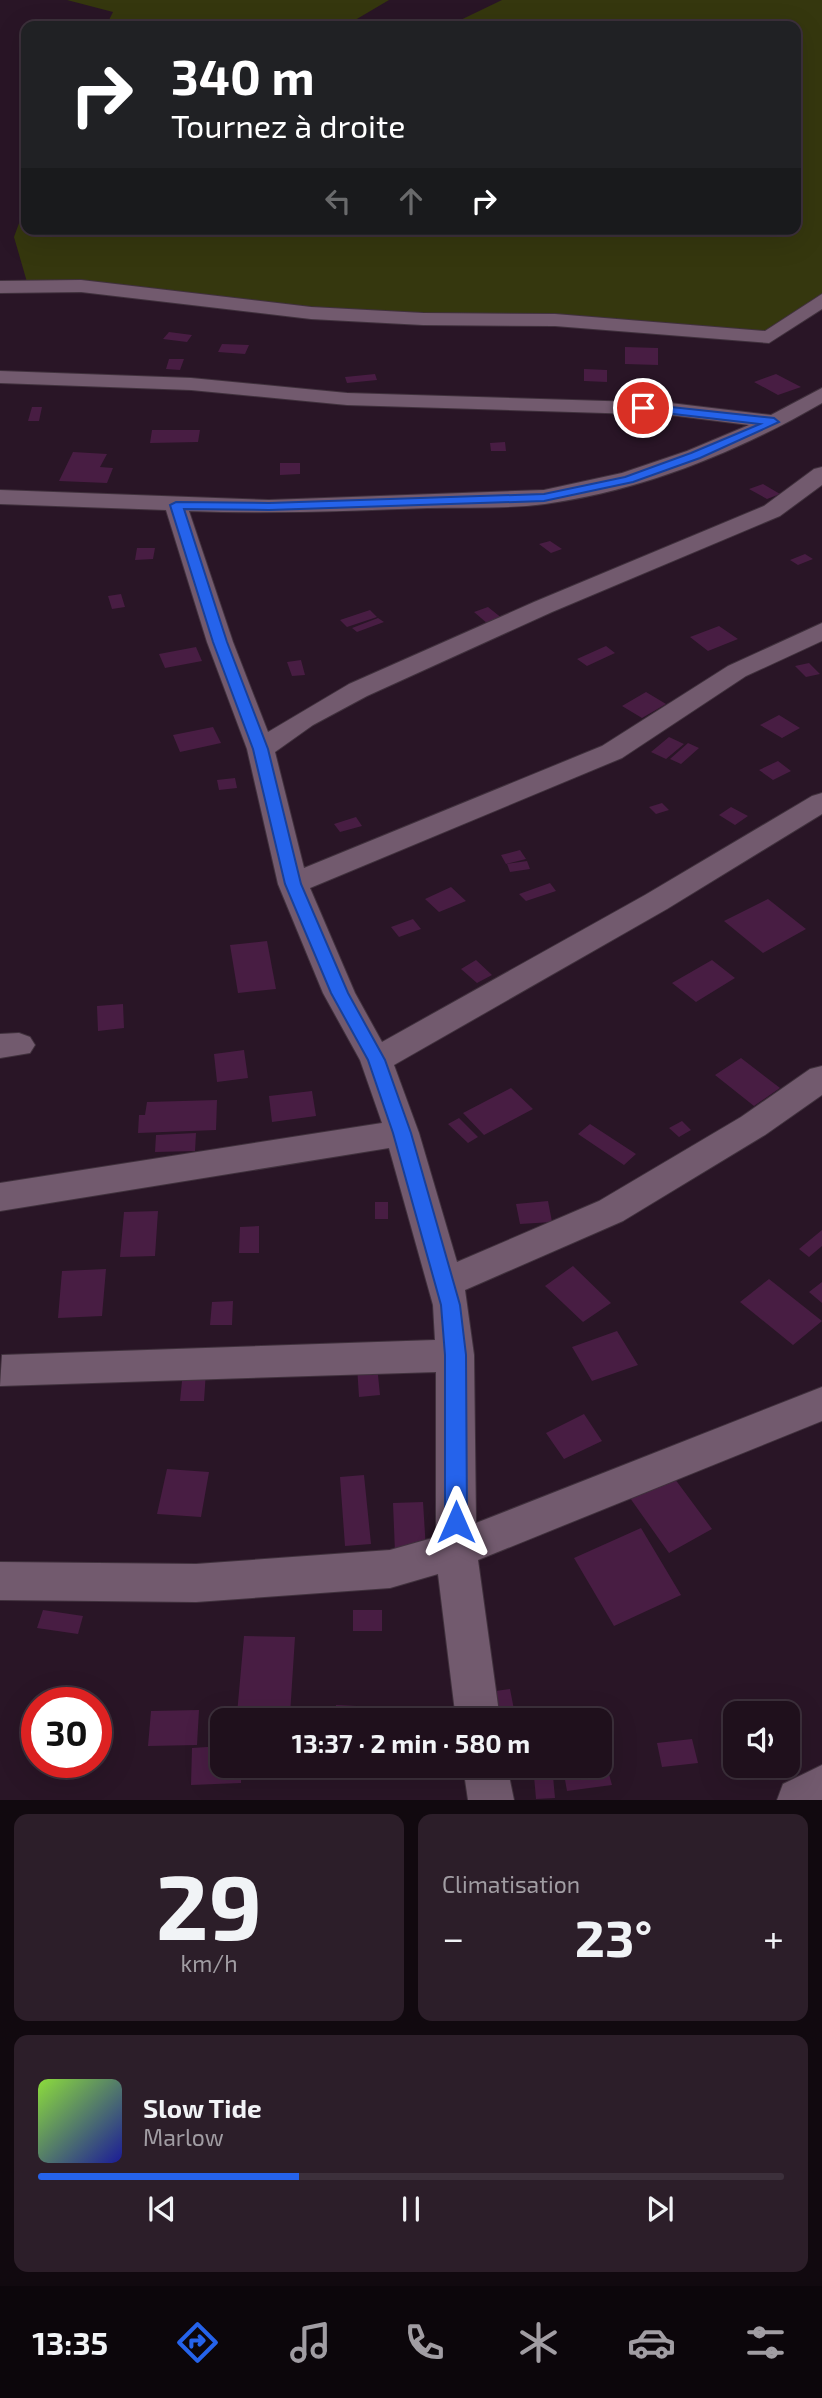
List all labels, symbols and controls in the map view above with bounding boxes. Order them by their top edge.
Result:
text: 340 m [171,46,315,105]
icon: right [56,49,147,140]
text: Tournez à droite [171,106,405,144]
icon: left [319,182,357,220]
icon: ahead [392,182,430,220]
icon: right [465,182,503,220]
pin [613,378,673,438]
icon: arrive [624,389,662,427]
position arrow [419,1485,493,1559]
speed limit sign: 30 [21,1687,112,1778]
map controls [723,1701,800,1778]
button: sound [723,1701,800,1778]
text: 13:37 · 2 min · 580 m [292,1727,530,1758]
text: 29 [156,1849,262,1958]
text: Climatisation [442,1870,580,1898]
text: 23° [575,1905,652,1967]
text: − [442,1914,464,1960]
text: + [763,1914,784,1960]
text: km/h [180,1949,238,1977]
text: Slow Tide [143,2092,262,2123]
text: Marlow [143,2123,224,2151]
icon: previous [143,2190,181,2228]
icon: pause [392,2190,430,2228]
icon: next [641,2190,679,2228]
icon: directions [173,2318,222,2367]
icon: music [286,2318,335,2367]
icon: phone [400,2318,449,2367]
icon: climate [514,2318,563,2367]
icon: car [627,2318,676,2367]
icon: filters [741,2318,790,2367]
text: 13:35 [32,2323,108,2361]

